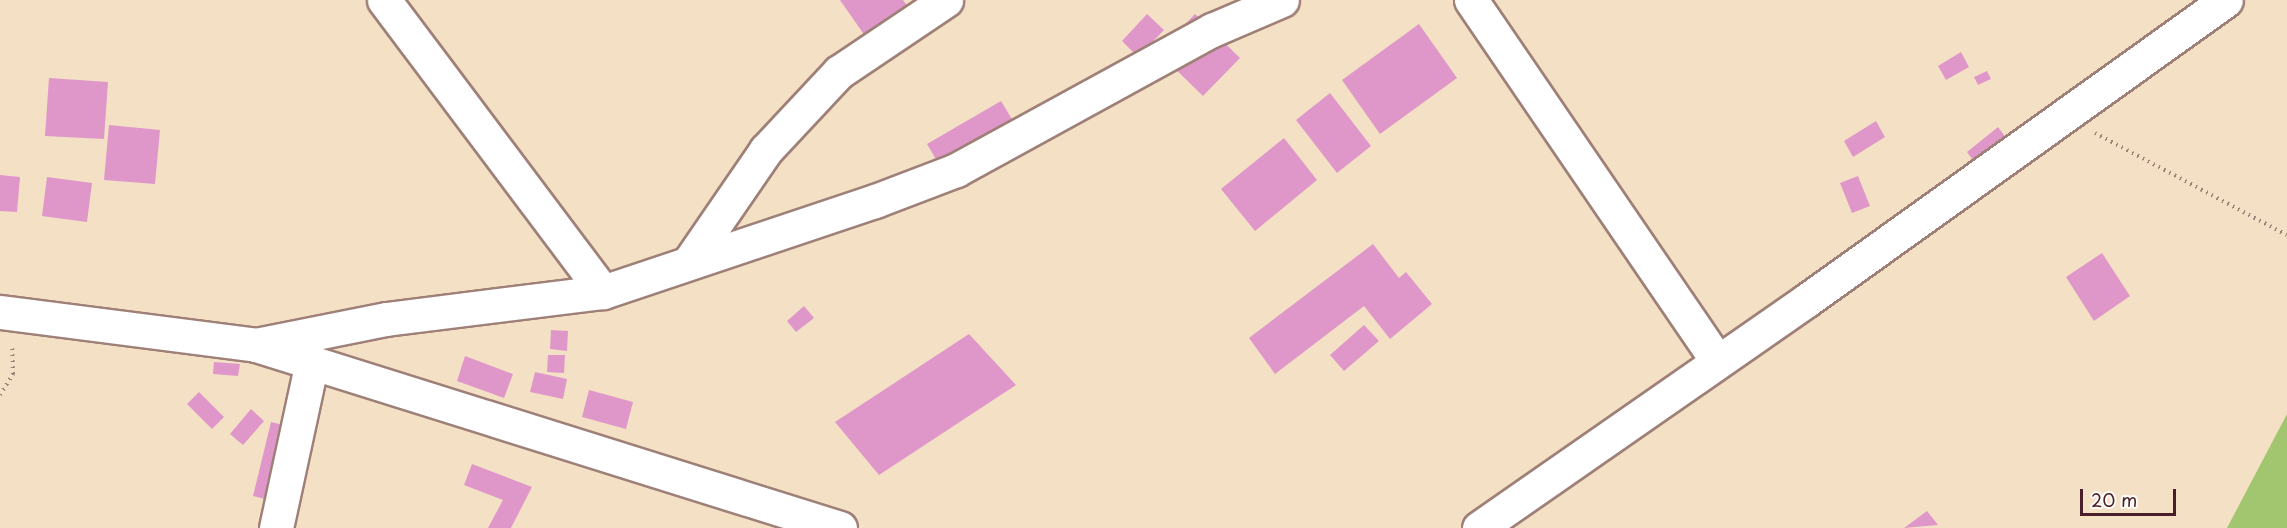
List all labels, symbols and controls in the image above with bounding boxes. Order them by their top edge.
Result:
scale bar [2083,477,2179,515]
text: 20 m [2091,486,2137,513]

